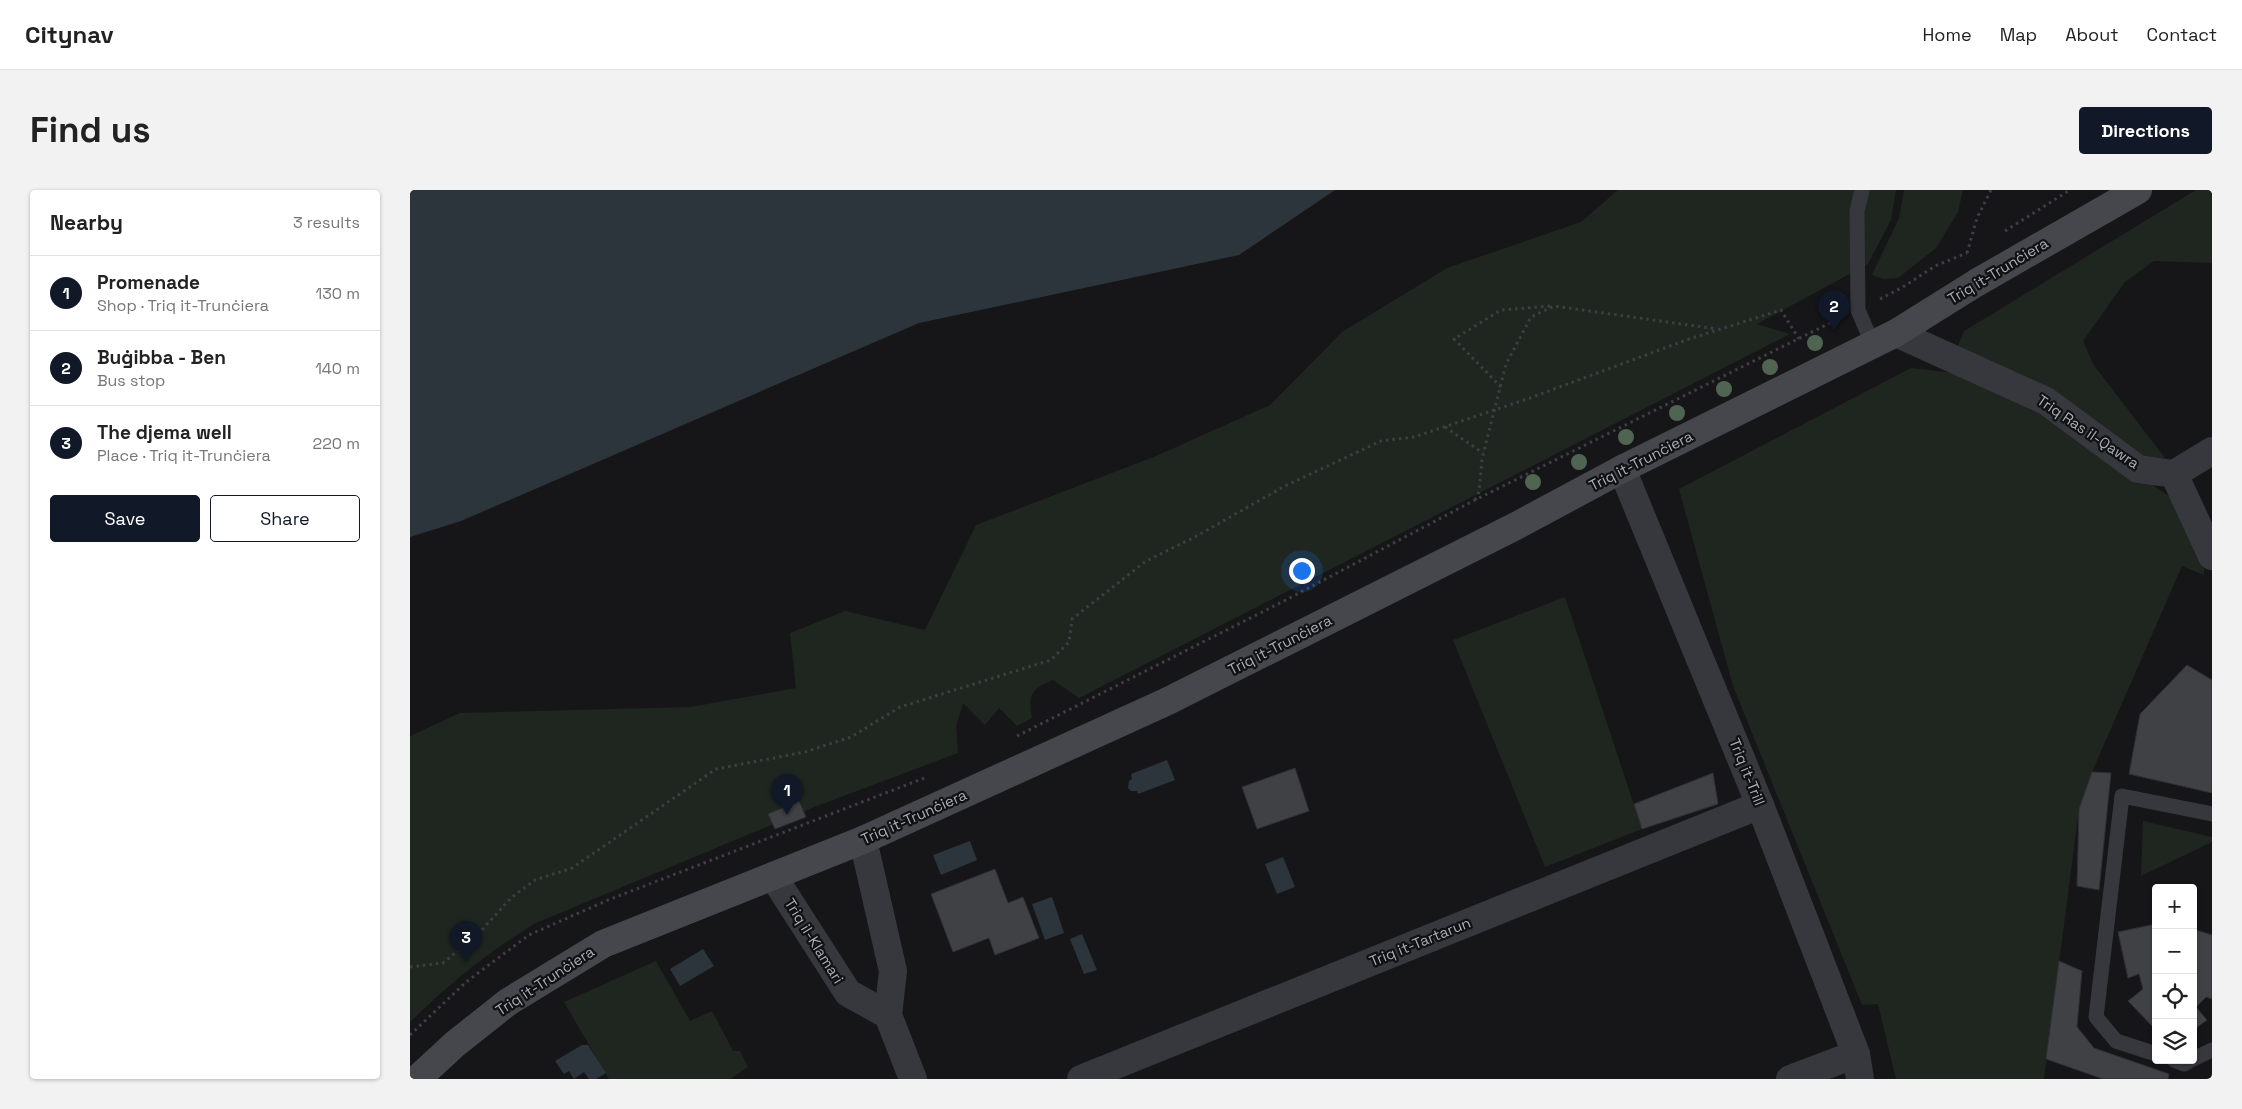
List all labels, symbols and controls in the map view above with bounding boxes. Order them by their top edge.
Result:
text: Citynav [25,19,114,50]
text: Home [1923,23,1972,46]
text: Map [2000,23,2037,46]
text: About [2065,23,2119,46]
text: Contact [2147,23,2217,46]
button: Directions [2079,107,2212,154]
text: Find us [30,108,151,152]
text: Nearby [50,209,123,236]
text: 3 results [293,212,360,233]
street label: Triq it-Trunċiera [1944,233,2052,308]
text: Promenade [97,270,200,295]
text: 1 [62,283,70,304]
text: 130 m [316,283,360,304]
pin: 2 [1818,290,1850,331]
text: Shop · Triq it-Trunċiera [97,295,269,316]
text: Buġibba - Ben [97,345,226,370]
text: 2 [61,358,71,379]
text: 140 m [315,358,360,379]
text: Bus stop [97,370,165,391]
street label: Triq Ras il-Qawra [2034,390,2143,473]
text: The djema well [97,420,232,445]
street label: Triq it-Trunċiera [1586,426,1696,495]
text: 3 [61,433,71,454]
text: 220 m [313,433,360,454]
text: Place · Triq it-Trunċiera [97,445,271,466]
button: Save [50,495,200,542]
button: Share [210,495,360,542]
your location [1289,558,1315,584]
street label: Triq it-Trunċiera [1225,610,1335,679]
street label: Triq it-Trill [1725,735,1770,808]
pin: 1 [771,774,803,815]
street label: Triq it-Trunċiera [858,785,970,848]
map controls [2152,884,2197,1064]
button: + [2152,884,2197,929]
street label: Triq il-Klamari [781,895,848,987]
street label: Triq it-Tartarun [1366,913,1473,971]
pin: 3 [450,921,482,962]
button: − [2152,929,2197,974]
street label: Triq it-Trunċiera [492,941,598,1020]
button: locate [2152,974,2197,1019]
button: layers [2152,1019,2197,1064]

